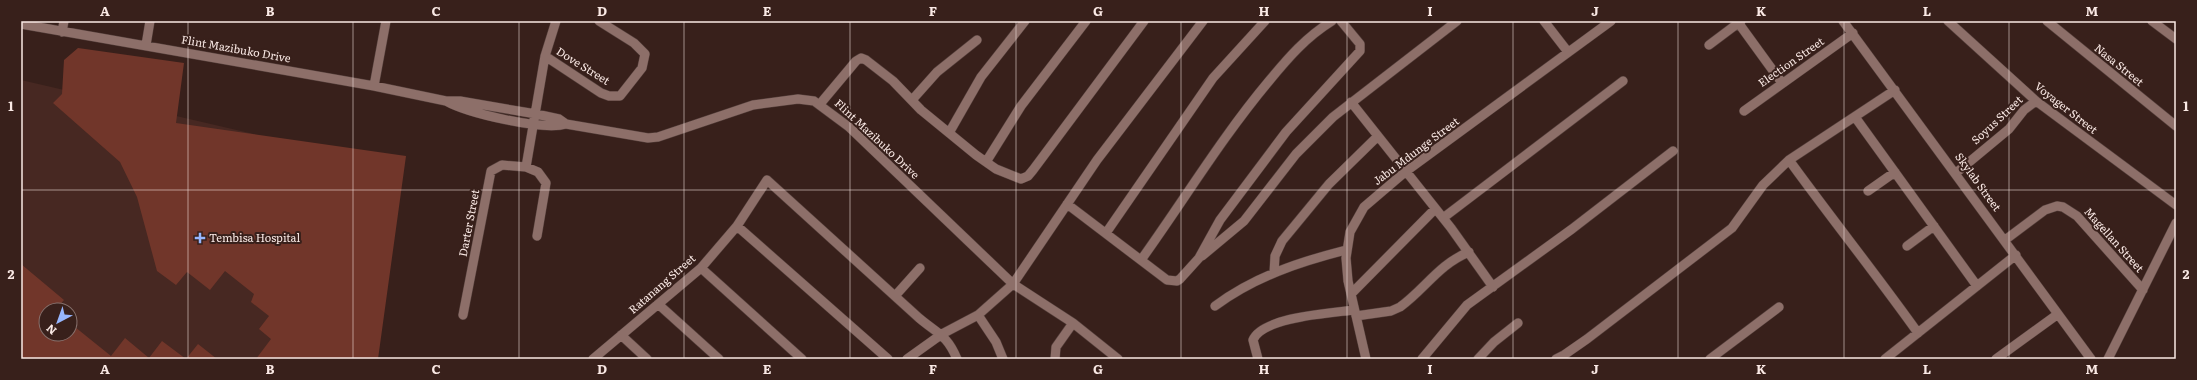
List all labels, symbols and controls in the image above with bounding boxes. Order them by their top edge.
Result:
text: A [100,1,110,20]
text: B [266,1,275,20]
text: C [431,1,441,20]
text: D [597,1,607,20]
text: E [763,1,772,20]
text: F [929,1,937,20]
text: G [1093,1,1103,20]
text: H [1259,1,1270,20]
text: I [1427,1,1433,20]
text: J [1591,1,1599,20]
text: K [1756,1,1767,20]
text: L [1923,1,1931,20]
text: M [2086,1,2099,20]
street label: Flint Mazibuko Drive [180,31,292,66]
street label: Election Street [1754,32,1827,90]
street label: Nasa Street [2092,39,2148,89]
street label: Dove Street [554,42,614,88]
street label: Voyager Street [2032,78,2102,137]
street label: Soyus Street [1967,91,2026,147]
street label: Flint Mazibuko Drive [832,95,924,182]
text: 1 [8,96,14,115]
text: 1 [2183,96,2189,115]
street label: Jabu Mdunge Street [1369,112,1462,188]
street label: Skylab Street [1952,149,2006,214]
street label: Darter Street [454,187,482,258]
street label: Magellan Street [2081,203,2149,276]
place label: Tembisa Hospital [209,229,300,245]
marker: Tembisa Hospital [194,232,206,244]
street label: Ratanang Street [624,249,699,317]
text: 2 [8,264,15,283]
text: 2 [2183,264,2190,283]
north arrow [38,302,78,342]
text: N [42,321,60,339]
text: A [100,359,110,378]
text: B [266,359,275,378]
text: C [431,359,441,378]
text: D [597,359,607,378]
text: E [763,359,772,378]
text: F [929,359,937,378]
text: G [1093,359,1103,378]
text: H [1259,359,1270,378]
text: I [1427,359,1433,378]
text: J [1591,359,1599,378]
text: K [1756,359,1767,378]
text: L [1923,359,1931,378]
text: M [2086,359,2099,378]

